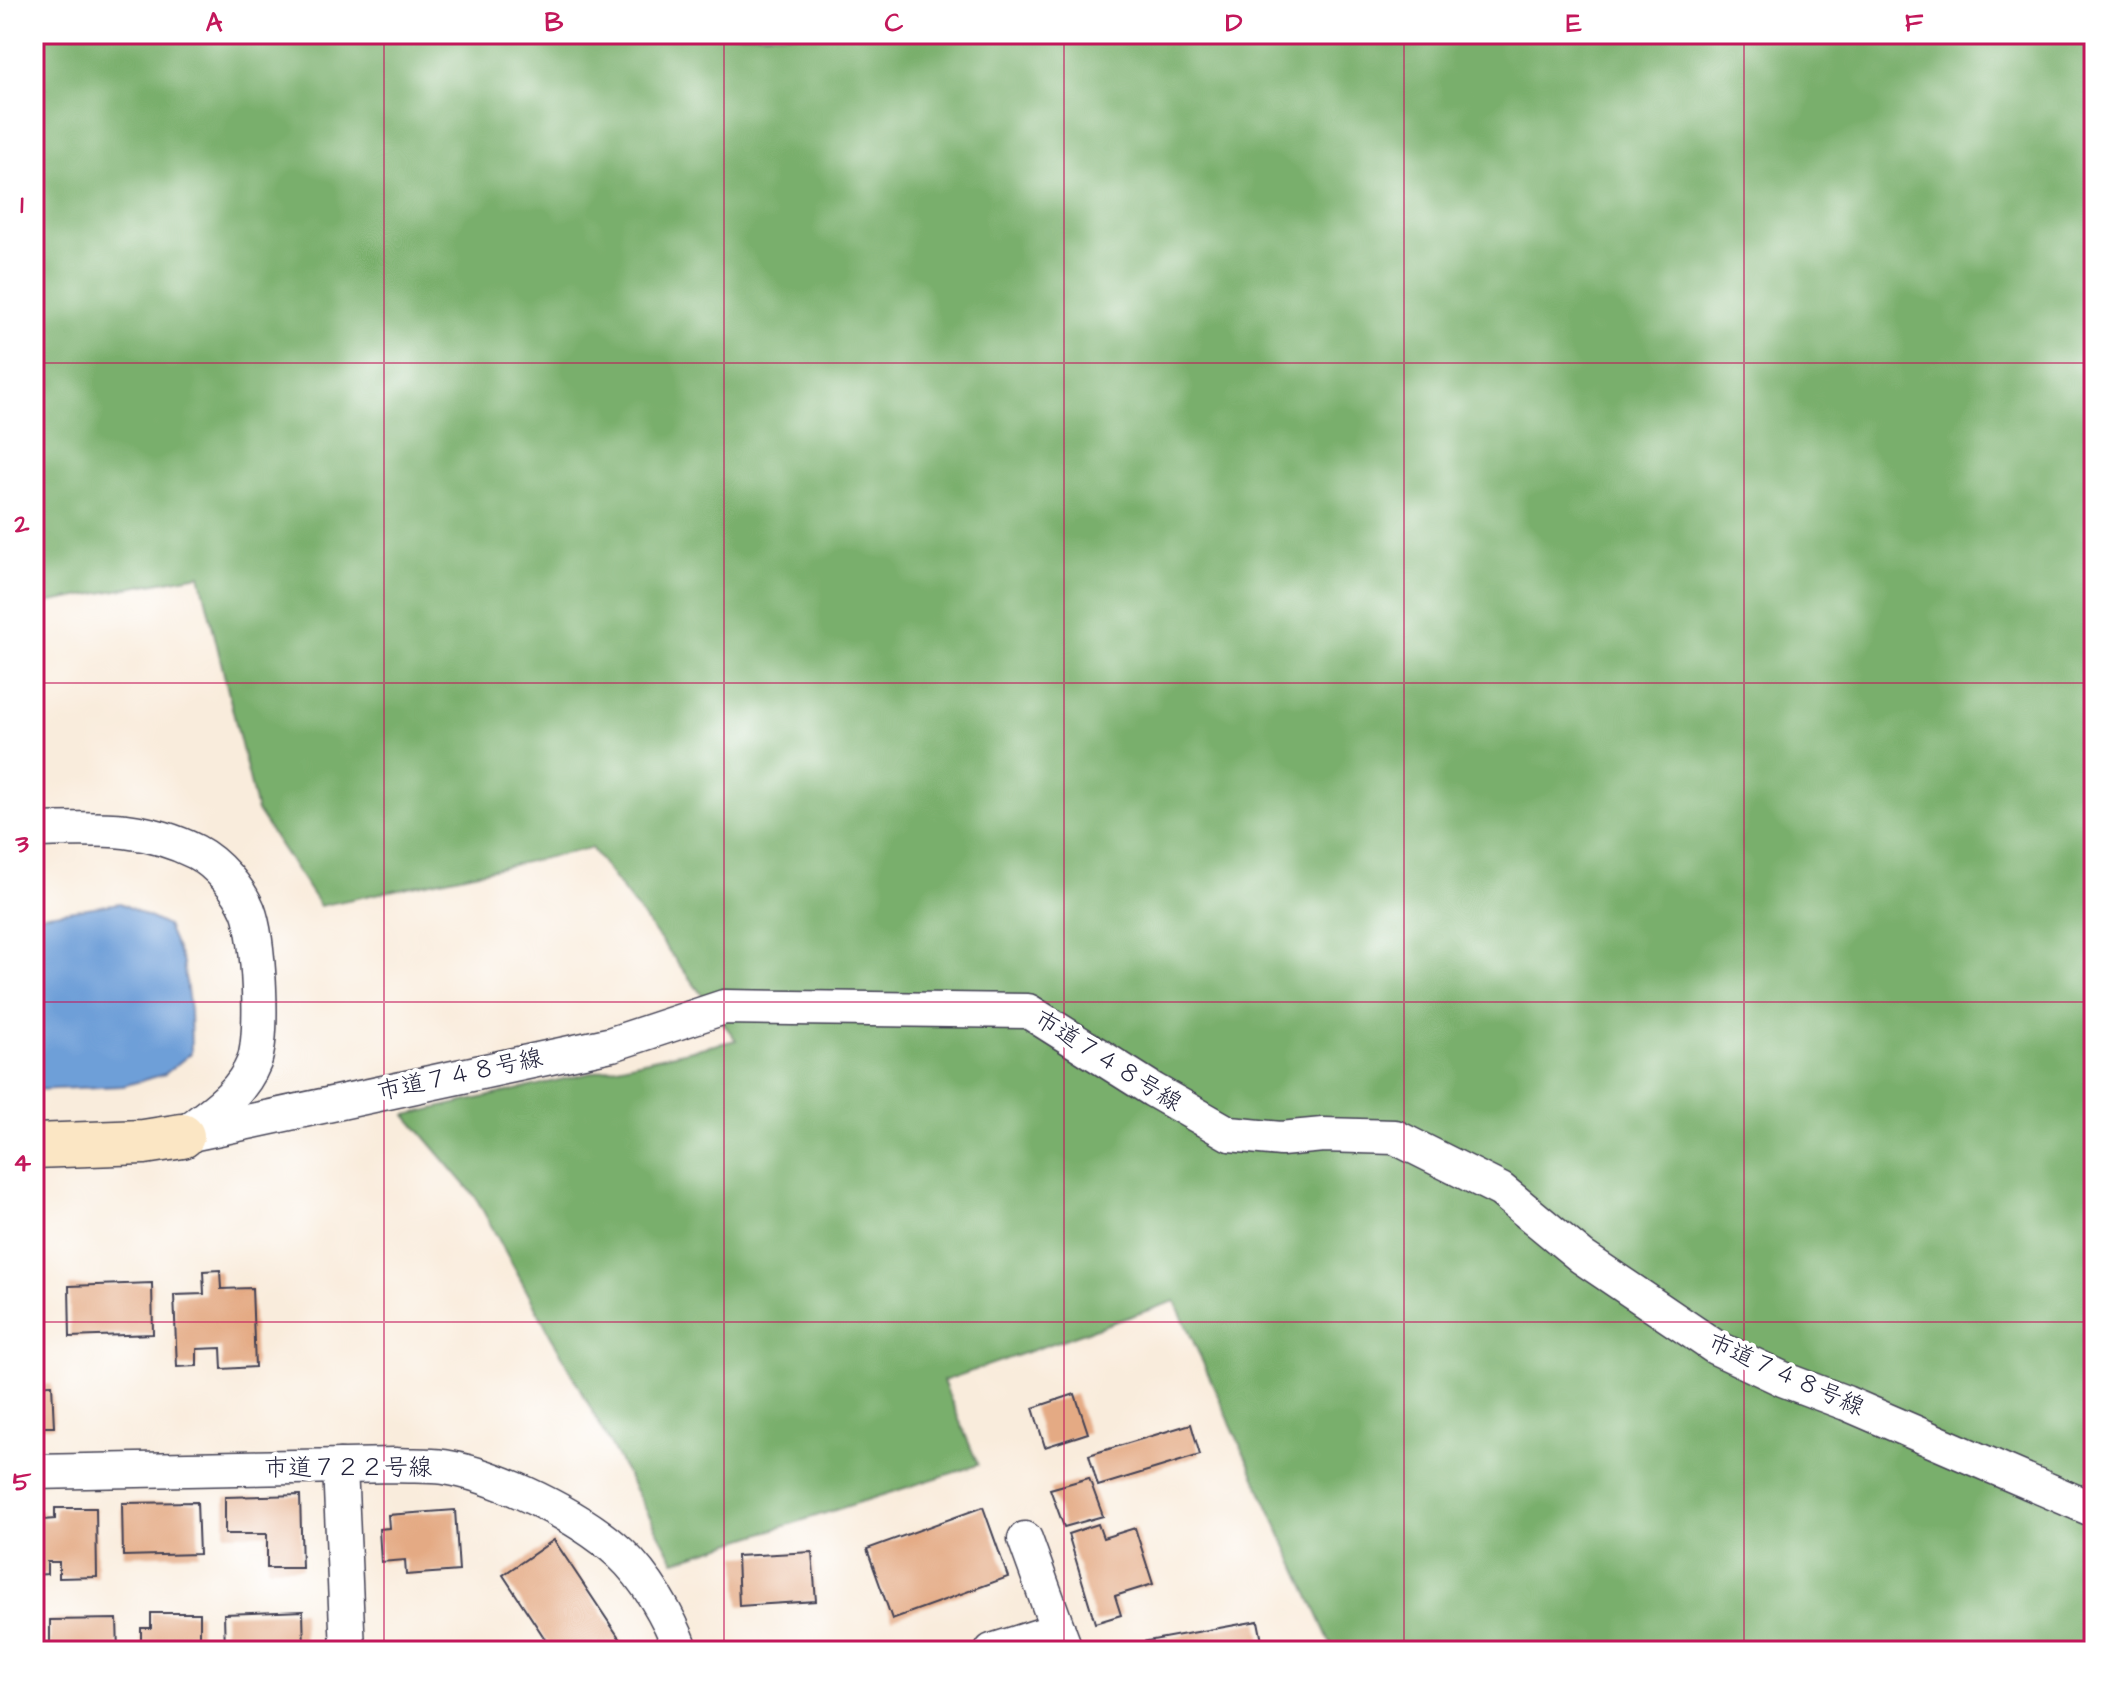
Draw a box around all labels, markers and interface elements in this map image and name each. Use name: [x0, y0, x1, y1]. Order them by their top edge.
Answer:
text: A: [206, 5, 223, 41]
text: B: [545, 5, 564, 41]
text: C: [885, 5, 904, 41]
text: D: [1226, 5, 1243, 41]
text: E: [1566, 5, 1582, 41]
text: F: [1905, 5, 1924, 41]
text: 1: [20, 187, 24, 223]
text: 2: [14, 506, 30, 542]
text: 3: [14, 826, 29, 862]
street label: 市道７４８号線: [1028, 1002, 1188, 1120]
street label: 市道７４８号線: [374, 1041, 546, 1109]
text: 4: [13, 1145, 31, 1181]
street label: 市道７４８号線: [1702, 1325, 1870, 1425]
street label: 市道７２２号線: [264, 1451, 432, 1485]
text: 5: [13, 1464, 32, 1500]

